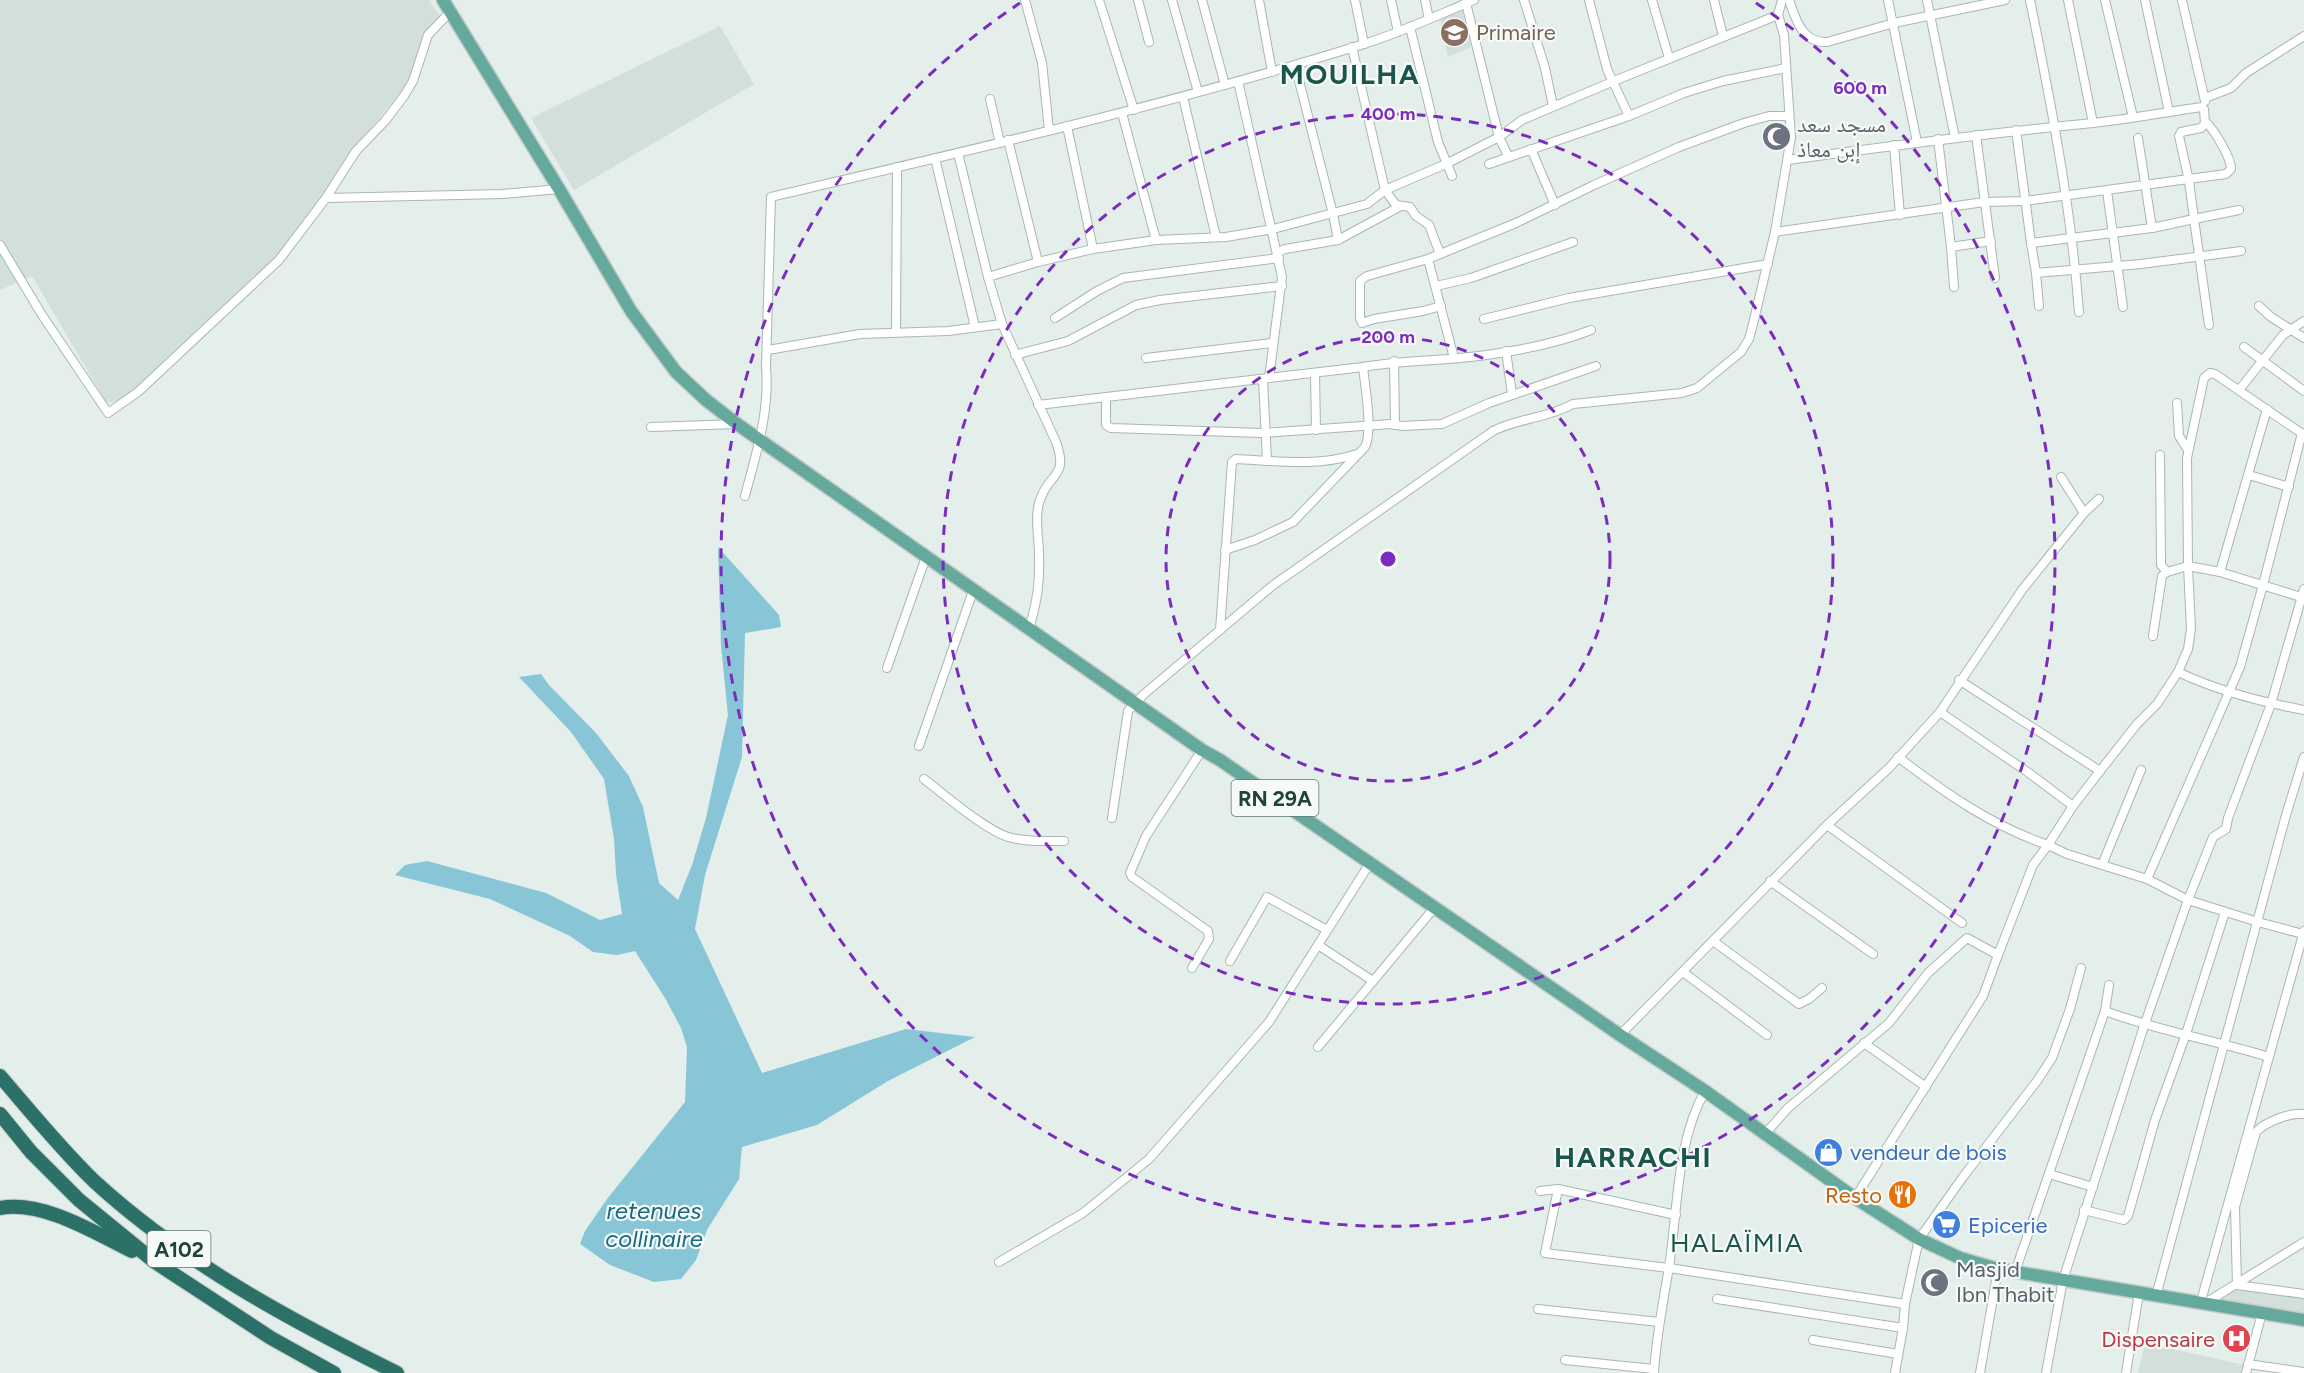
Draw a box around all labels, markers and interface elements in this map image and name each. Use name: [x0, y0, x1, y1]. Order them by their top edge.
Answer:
school or university icon: Primaire: [1439, 16, 1471, 48]
place label: Primaire: [1476, 19, 1556, 46]
district label: MOUILHA: [1280, 57, 1420, 91]
text: 600 m: [1833, 77, 1887, 99]
text: 400 m: [1361, 103, 1415, 125]
place label: مسجد سعد إبن معاذ: [1797, 111, 1886, 164]
mosque icon: مسجد سعد إبن معاذ: [1760, 121, 1792, 153]
text: 200 m: [1361, 326, 1415, 348]
centre of rings: [1378, 549, 1398, 569]
road number: RN 29A: [1232, 780, 1318, 816]
shop icon: vendeur de bois: [1813, 1136, 1845, 1168]
place label: vendeur de bois: [1850, 1139, 2007, 1166]
district label: HARRACHI: [1554, 1140, 1712, 1174]
restaurant icon: Resto: [1887, 1179, 1919, 1211]
place label: Resto: [1825, 1182, 1882, 1209]
water label: retenues collinaire: [605, 1196, 703, 1253]
supermarket icon: Epicerie: [1931, 1209, 1963, 1241]
place label: Epicerie: [1968, 1212, 2048, 1239]
district label: HALAÏMIA: [1670, 1227, 1804, 1259]
road number: A102: [148, 1231, 210, 1267]
place label: Masjid Ibn Thabit: [1956, 1256, 2055, 1308]
mosque icon: Masjid Ibn Thabit: [1919, 1266, 1951, 1298]
hospital icon: Dispensaire: [2220, 1323, 2252, 1355]
place label: Dispensaire: [2101, 1326, 2215, 1353]

